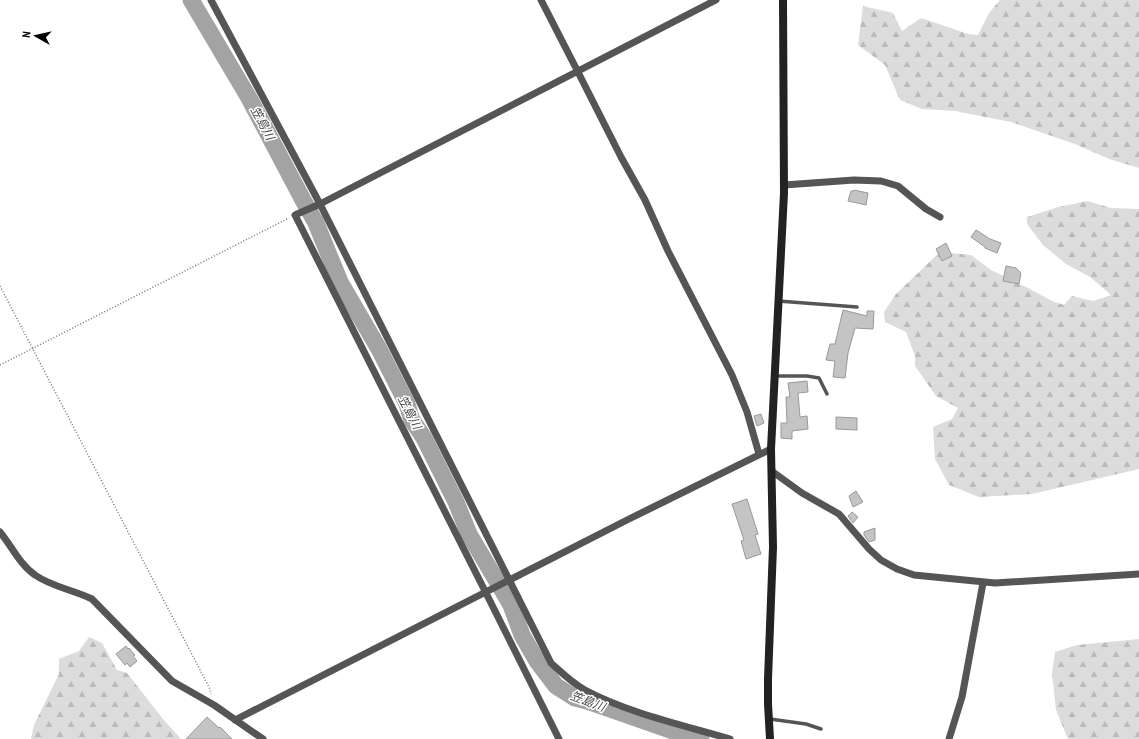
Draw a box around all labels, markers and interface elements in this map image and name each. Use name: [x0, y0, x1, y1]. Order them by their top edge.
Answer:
north arrow: [16, 16, 56, 56]
text: N: [19, 31, 33, 39]
water label: 笠島川: [248, 104, 279, 144]
water label: 笠島川: [395, 393, 426, 433]
water label: 笠島川: [569, 688, 609, 715]

